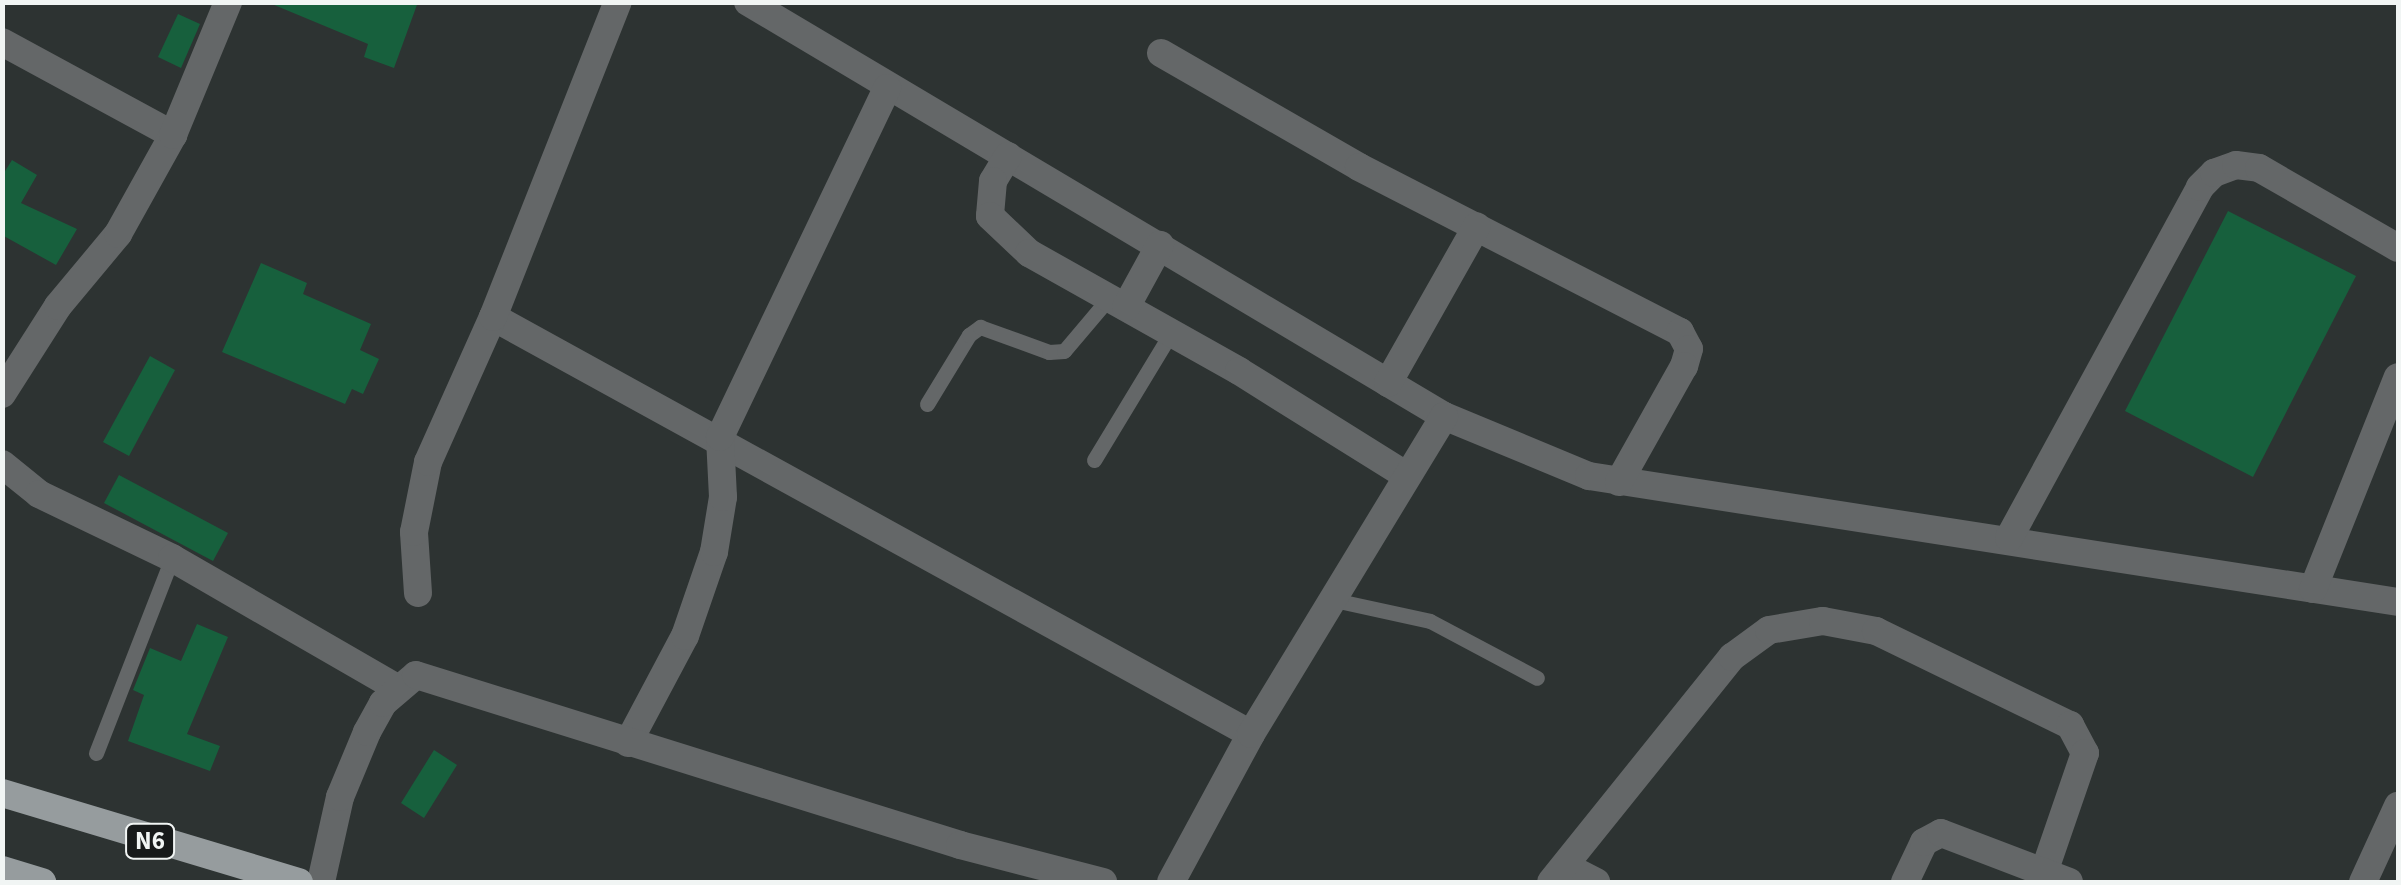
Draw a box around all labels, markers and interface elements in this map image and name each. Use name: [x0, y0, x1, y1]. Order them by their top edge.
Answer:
road number: N6: [125, 821, 175, 861]

